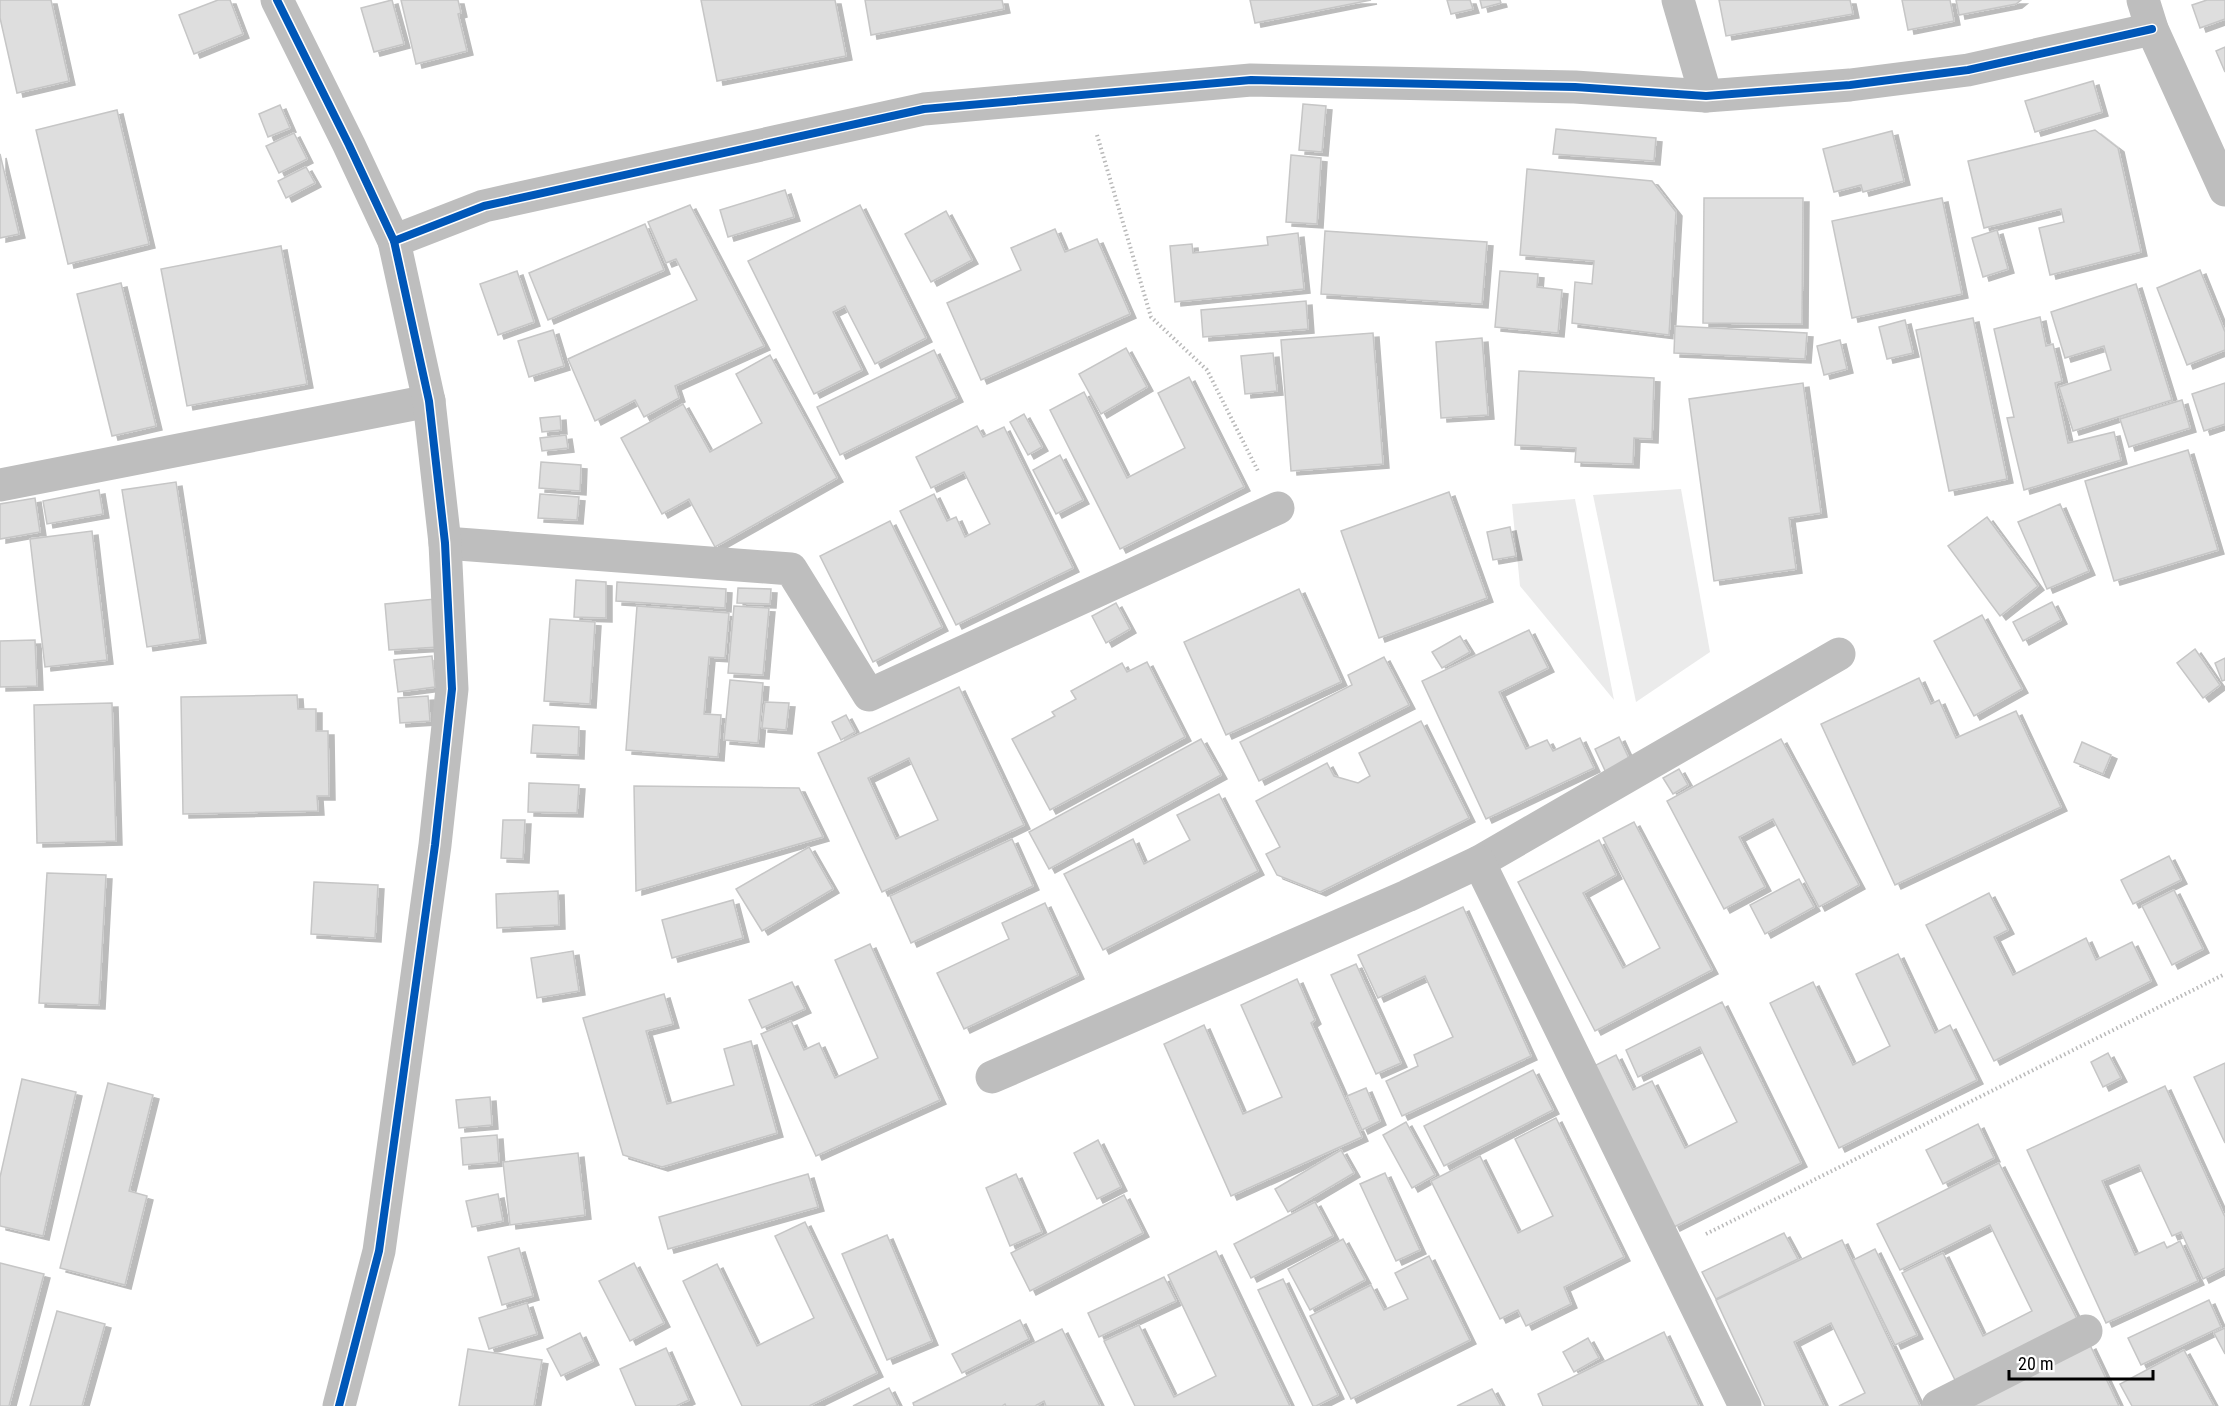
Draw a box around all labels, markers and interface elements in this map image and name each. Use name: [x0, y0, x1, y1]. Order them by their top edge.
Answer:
scale bar: [2009, 1343, 2153, 1381]
text: 20 m: [2018, 1353, 2053, 1374]

